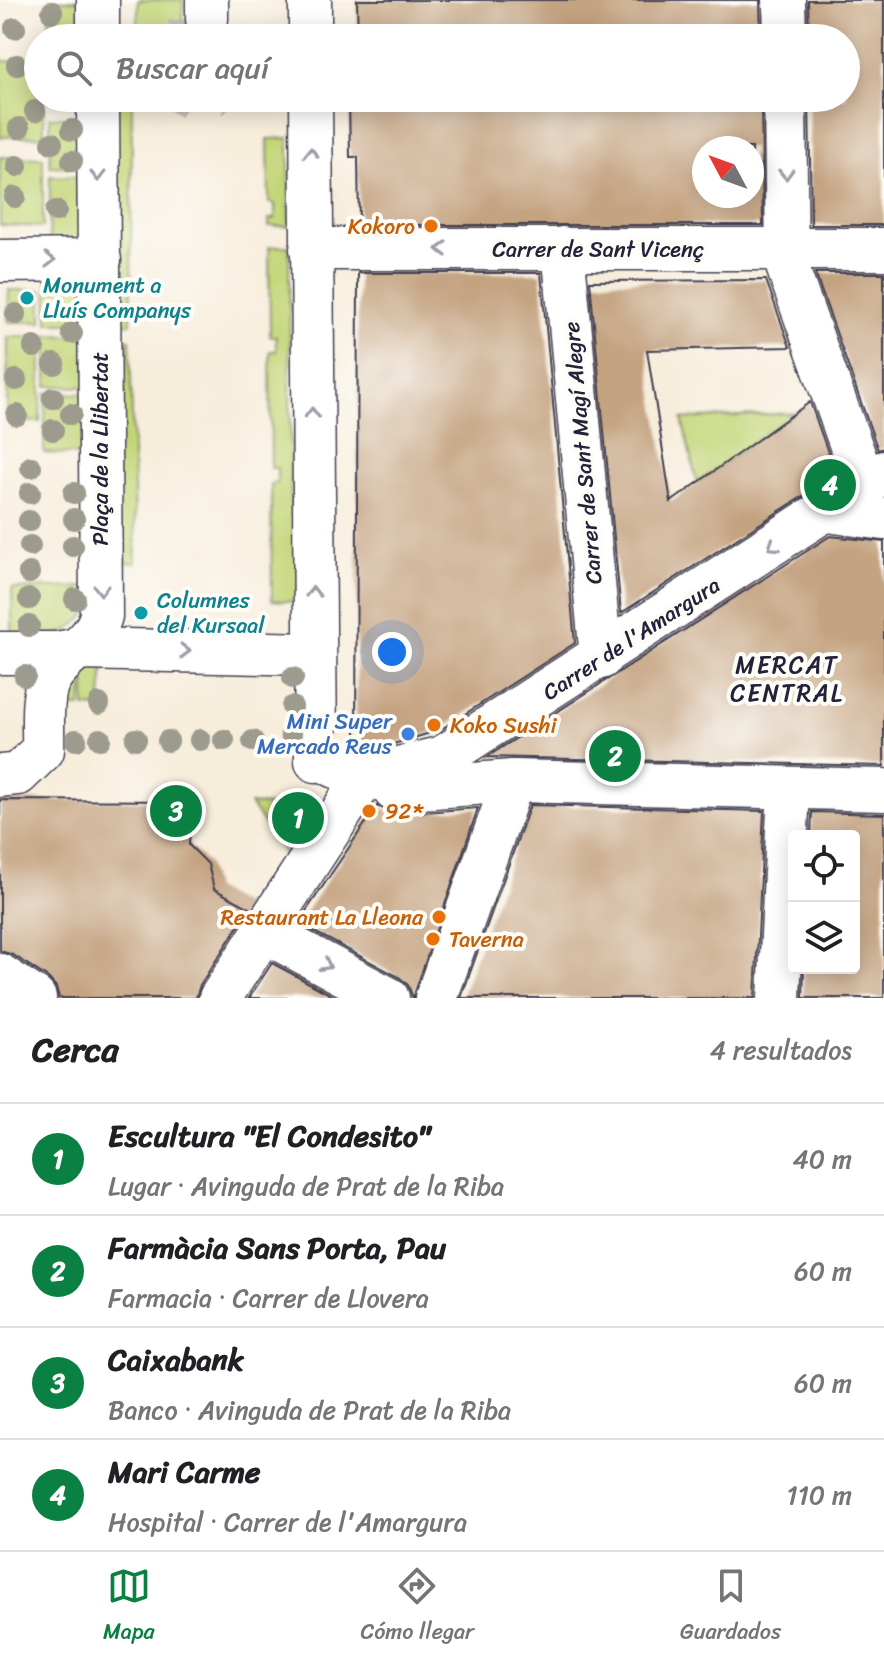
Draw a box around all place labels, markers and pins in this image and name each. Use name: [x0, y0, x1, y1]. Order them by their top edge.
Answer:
place label: Kokoro: [348, 207, 415, 246]
marker: Kokoro: [422, 217, 440, 235]
place label: Monument a Lluís Companys: [43, 266, 192, 330]
marker: Monument a Lluís Companys: [18, 289, 36, 307]
pin: 4: [804, 455, 856, 515]
place label: Columnes del Kursaal: [157, 581, 265, 645]
marker: Columnes del Kursaal: [132, 604, 150, 622]
place label: Mini Super Mercado Reus: [257, 702, 393, 766]
place label: Koko Sushi: [450, 706, 557, 745]
marker: Koko Sushi: [425, 716, 443, 734]
marker: Mini Super Mercado Reus: [399, 725, 417, 743]
pin: 2: [589, 726, 641, 786]
pin: 3: [150, 781, 202, 841]
pin: 1: [272, 788, 324, 848]
place label: 92*: [385, 792, 424, 831]
marker: 92*: [360, 802, 378, 820]
place label: Restaurant La Lleona: [220, 898, 424, 937]
marker: Restaurant La Lleona: [430, 908, 448, 926]
place label: Taverna: [449, 920, 524, 959]
marker: Taverna: [424, 930, 442, 948]

